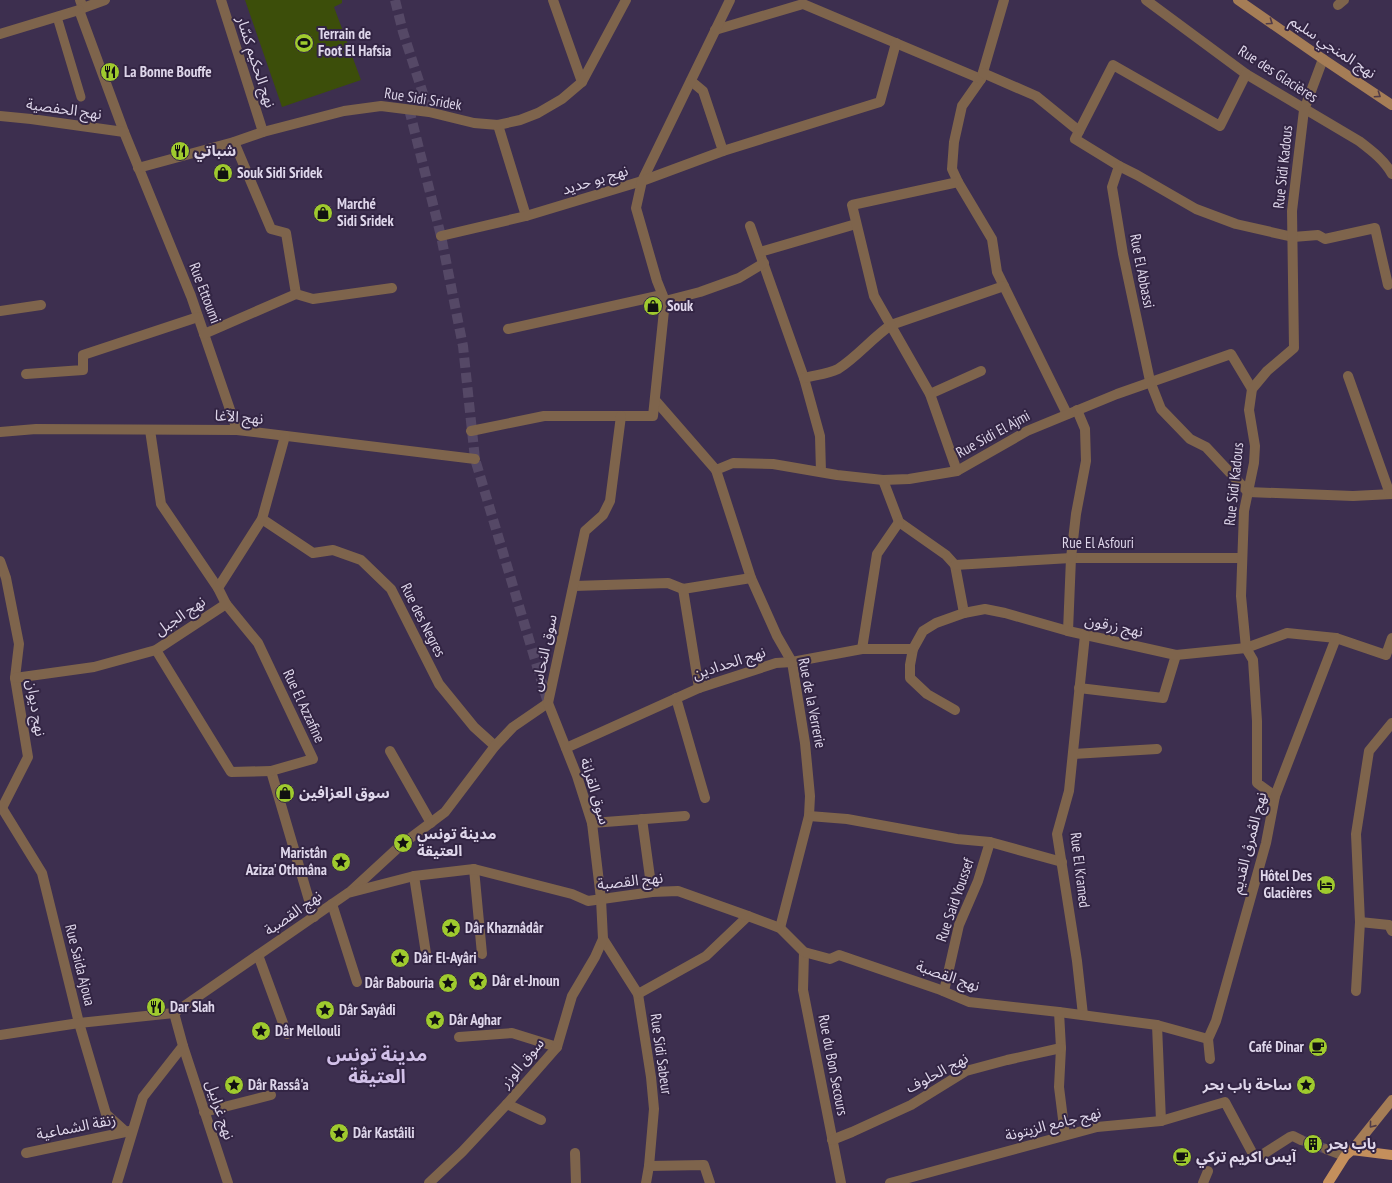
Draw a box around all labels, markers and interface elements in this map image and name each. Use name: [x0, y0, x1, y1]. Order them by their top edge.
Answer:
street label: نهج المنجي سليم: [1285, 11, 1380, 85]
street label: نهج الحكيم كسّار: [230, 13, 280, 111]
one-way arrow: [1266, 17, 1273, 24]
place label: Terrain de Foot El Hafsia: [318, 24, 391, 60]
sports icon: Terrain de Foot El Hafsia: [293, 32, 315, 54]
street label: Rue des Glacières: [1235, 41, 1322, 106]
restaurant icon: La Bonne Bouffe: [99, 61, 121, 83]
place label: La Bonne Bouffe: [124, 62, 212, 81]
street label: Rue Sidi Sridek: [383, 83, 463, 114]
one-way arrow: [1374, 90, 1381, 98]
street label: نهج الحفصية: [25, 94, 103, 126]
street label: Rue Sidi Kadous: [1269, 125, 1296, 209]
restaurant icon: شباتي: [169, 140, 191, 162]
place label: شباتي: [194, 141, 236, 162]
street label: نهج بو حديد: [559, 160, 631, 201]
shop icon: Souk Sidi Sridek: [212, 162, 234, 184]
place label: Souk Sidi Sridek: [237, 163, 323, 182]
place label: Marché Sidi Sridek: [337, 194, 395, 230]
shop icon: Marché Sidi Sridek: [312, 202, 334, 224]
street label: Rue El Abbassi: [1126, 232, 1159, 310]
street label: Rue Ettoumi: [185, 260, 226, 326]
shop icon: Souk: [642, 295, 664, 317]
place label: Souk: [667, 296, 694, 315]
street label: نهج الآغا: [214, 405, 264, 431]
street label: Rue Sidi El Ajmi: [952, 405, 1033, 462]
street label: Rue Sidi Kadous: [1220, 442, 1247, 526]
street label: Rue El Asfouri: [1062, 533, 1134, 552]
street label: Rue des Negres: [397, 580, 450, 660]
street label: نهج الجبل: [150, 592, 211, 642]
street label: نهج زرقون: [1083, 610, 1145, 644]
street label: سوق النحاس: [526, 612, 561, 693]
street label: نهج الحدادين: [690, 642, 769, 686]
street label: Rue de la Verrerie: [794, 656, 831, 750]
street label: Rue El Azzafine: [279, 666, 330, 746]
street label: نهج ديوان: [20, 678, 50, 738]
street label: سوق القرانة: [576, 755, 615, 827]
shop icon: سوق العزافين: [274, 782, 296, 804]
place label: سوق العزافين: [299, 783, 390, 802]
street label: نهج الڨمرڨ القديم: [1227, 790, 1273, 896]
place label: مدينة تونس العتيقة: [417, 824, 496, 860]
street label: Rue El Kramed: [1066, 831, 1095, 909]
place icon: مدينة تونس العتيقة: [392, 832, 414, 854]
place label: Maristân Aziza' Othmâna: [245, 843, 327, 879]
place icon: Maristân Aziza' Othmâna: [330, 851, 352, 873]
street label: Rue Said Youssef: [931, 855, 978, 944]
place label: Hôtel Des Glacières: [1260, 866, 1312, 902]
street label: نهج القصبة: [596, 868, 664, 896]
hotel icon: Hôtel Des Glacières: [1315, 874, 1337, 896]
street label: نهج القصبة: [260, 886, 327, 942]
place icon: Dâr Khaznâdâr: [440, 917, 462, 939]
place label: Dâr Khaznâdâr: [465, 918, 544, 937]
street label: Rue Saida Ajoua: [61, 922, 100, 1008]
place icon: Dâr El-Ayâri: [389, 947, 411, 969]
place label: Dâr El-Ayâri: [414, 948, 477, 967]
street label: نهج القصبة: [913, 956, 983, 998]
place icon: Dâr el-Jnoun: [467, 970, 489, 992]
place label: Dâr el-Jnoun: [492, 971, 560, 990]
place icon: Dâr Babouria: [437, 972, 459, 994]
place label: Dâr Babouria: [365, 973, 434, 992]
restaurant icon: Dar Slah: [145, 996, 167, 1018]
place label: Dar Slah: [170, 997, 215, 1016]
place icon: Dâr Sayâdi: [314, 999, 336, 1021]
place label: Dâr Sayâdi: [339, 1000, 396, 1019]
place icon: Dâr Aghar: [424, 1009, 446, 1031]
place label: Dâr Aghar: [449, 1010, 502, 1029]
street label: Rue Sidi Sabeur: [646, 1012, 677, 1096]
street label: Rue du Bon Secours: [814, 1013, 853, 1117]
place icon: Dâr Mellouli: [250, 1020, 272, 1042]
place label: Dâr Mellouli: [275, 1021, 341, 1040]
street label: سوق الوزر: [495, 1034, 548, 1092]
cafe icon: Café Dinar: [1307, 1036, 1329, 1058]
place label: Café Dinar: [1249, 1037, 1305, 1056]
district label: مدينة تونس العتيقة: [327, 1042, 427, 1088]
street label: نهج الحلوف: [902, 1048, 973, 1100]
place icon: Dâr Rassâ'a: [223, 1074, 245, 1096]
place icon: ساحة باب بحر: [1295, 1074, 1317, 1096]
place label: Dâr Rassâ'a: [248, 1075, 309, 1094]
place label: ساحة باب بحر: [1202, 1075, 1292, 1094]
street label: نهج غرابيل: [199, 1078, 239, 1143]
street label: نهج جامع الزيتونة: [1003, 1102, 1104, 1148]
street label: زنقة الشماعية: [34, 1109, 117, 1144]
one-way arrow: [1370, 1121, 1377, 1128]
place icon: Dâr Kastâili: [328, 1122, 350, 1144]
place label: Dâr Kastâili: [353, 1123, 415, 1142]
building icon: باب بحر: [1302, 1133, 1324, 1155]
place label: باب بحر: [1326, 1134, 1376, 1153]
cafe icon: آيس اكريم تركي: [1171, 1146, 1193, 1168]
place label: آيس اكريم تركي: [1196, 1147, 1297, 1168]

